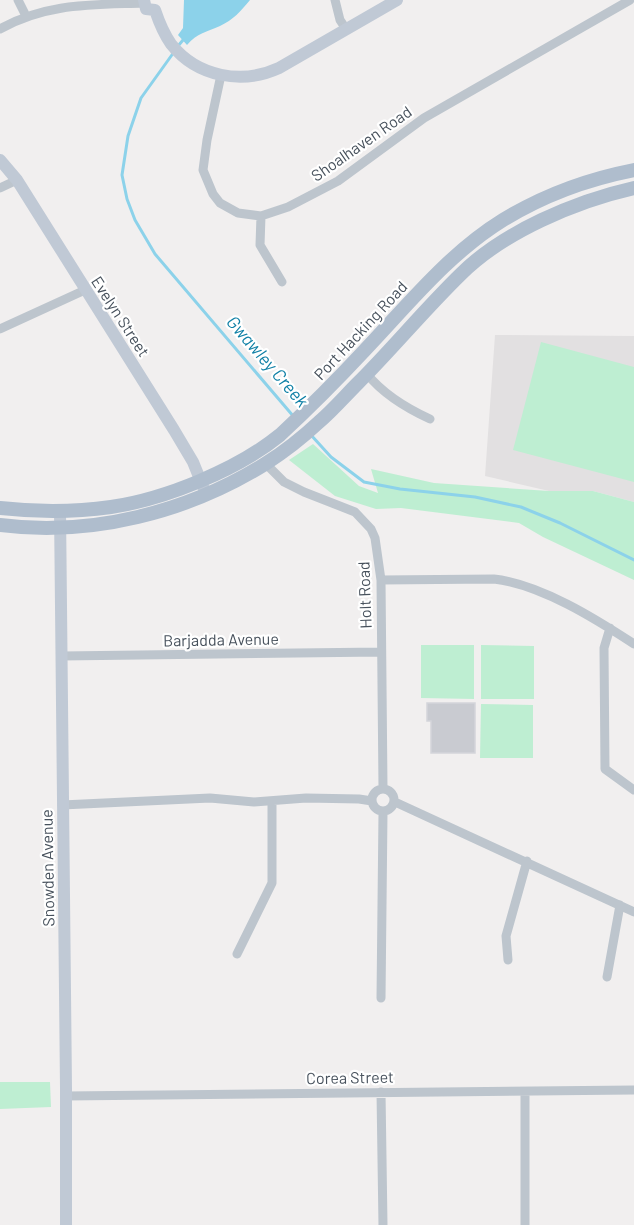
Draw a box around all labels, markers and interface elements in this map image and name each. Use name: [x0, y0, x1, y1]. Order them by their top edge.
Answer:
street label: Shoalhaven Road: [307, 101, 415, 185]
street label: Evelyn Street: [88, 272, 154, 360]
street label: Port Hacking Road: [309, 277, 411, 383]
water label: Gwawley Creek: [222, 311, 314, 411]
street label: Holt Road: [353, 561, 375, 629]
street label: Barjadda Avenue: [163, 628, 279, 650]
street label: Snowden Avenue: [36, 809, 58, 927]
street label: Corea Street: [306, 1067, 394, 1087]

